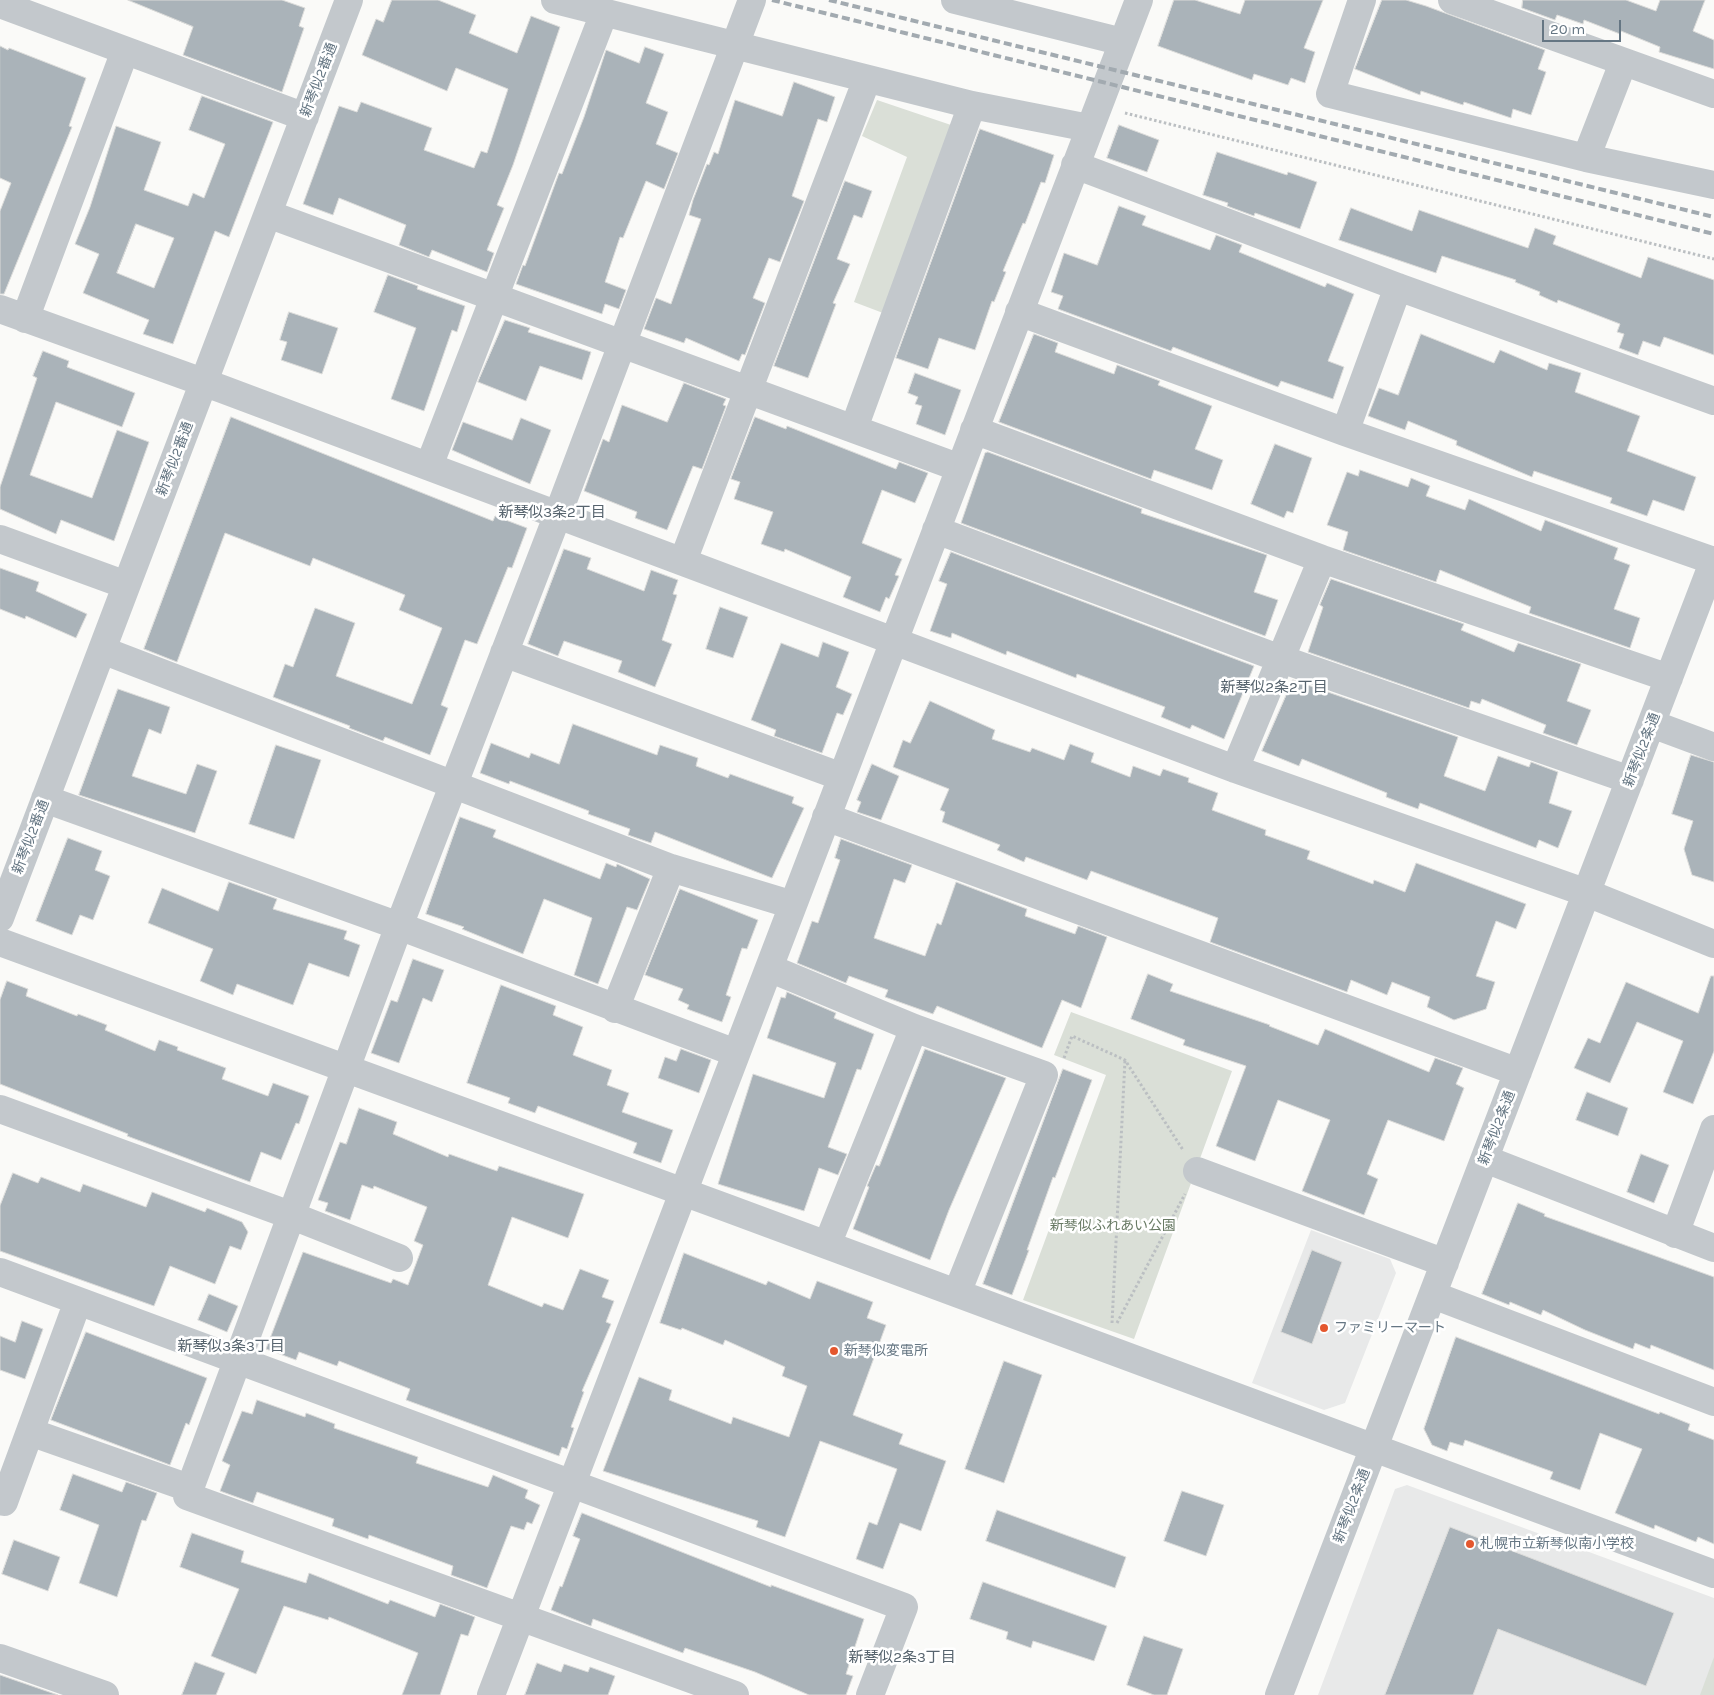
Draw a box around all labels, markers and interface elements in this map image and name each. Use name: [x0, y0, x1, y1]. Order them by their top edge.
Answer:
scale bar: [1544, 10, 1623, 42]
text: 20 m: [1550, 20, 1585, 38]
street label: 新琴似2番通: [297, 41, 341, 119]
street label: 新琴似2番通: [153, 420, 197, 498]
district label: 新琴似3条2丁目: [498, 504, 606, 522]
district label: 新琴似2条2丁目: [1220, 679, 1328, 697]
street label: 新琴似2条通: [1620, 711, 1664, 789]
street label: 新琴似2番通: [9, 798, 53, 876]
street label: 新琴似2条通: [1475, 1089, 1519, 1167]
park label: 新琴似ふれあい公園: [1050, 1218, 1176, 1234]
place label: ファミリーマート: [1334, 1320, 1446, 1336]
marker: ファミリーマート: [1318, 1322, 1330, 1334]
district label: 新琴似3条3丁目: [177, 1338, 285, 1356]
place label: 新琴似変電所: [844, 1343, 928, 1359]
marker: 新琴似変電所: [828, 1345, 840, 1357]
street label: 新琴似2条通: [1330, 1467, 1374, 1545]
place label: 札幌市立新琴似南小学校: [1480, 1536, 1634, 1552]
marker: 札幌市立新琴似南小学校: [1464, 1538, 1476, 1550]
district label: 新琴似2条3丁目: [848, 1649, 956, 1667]

